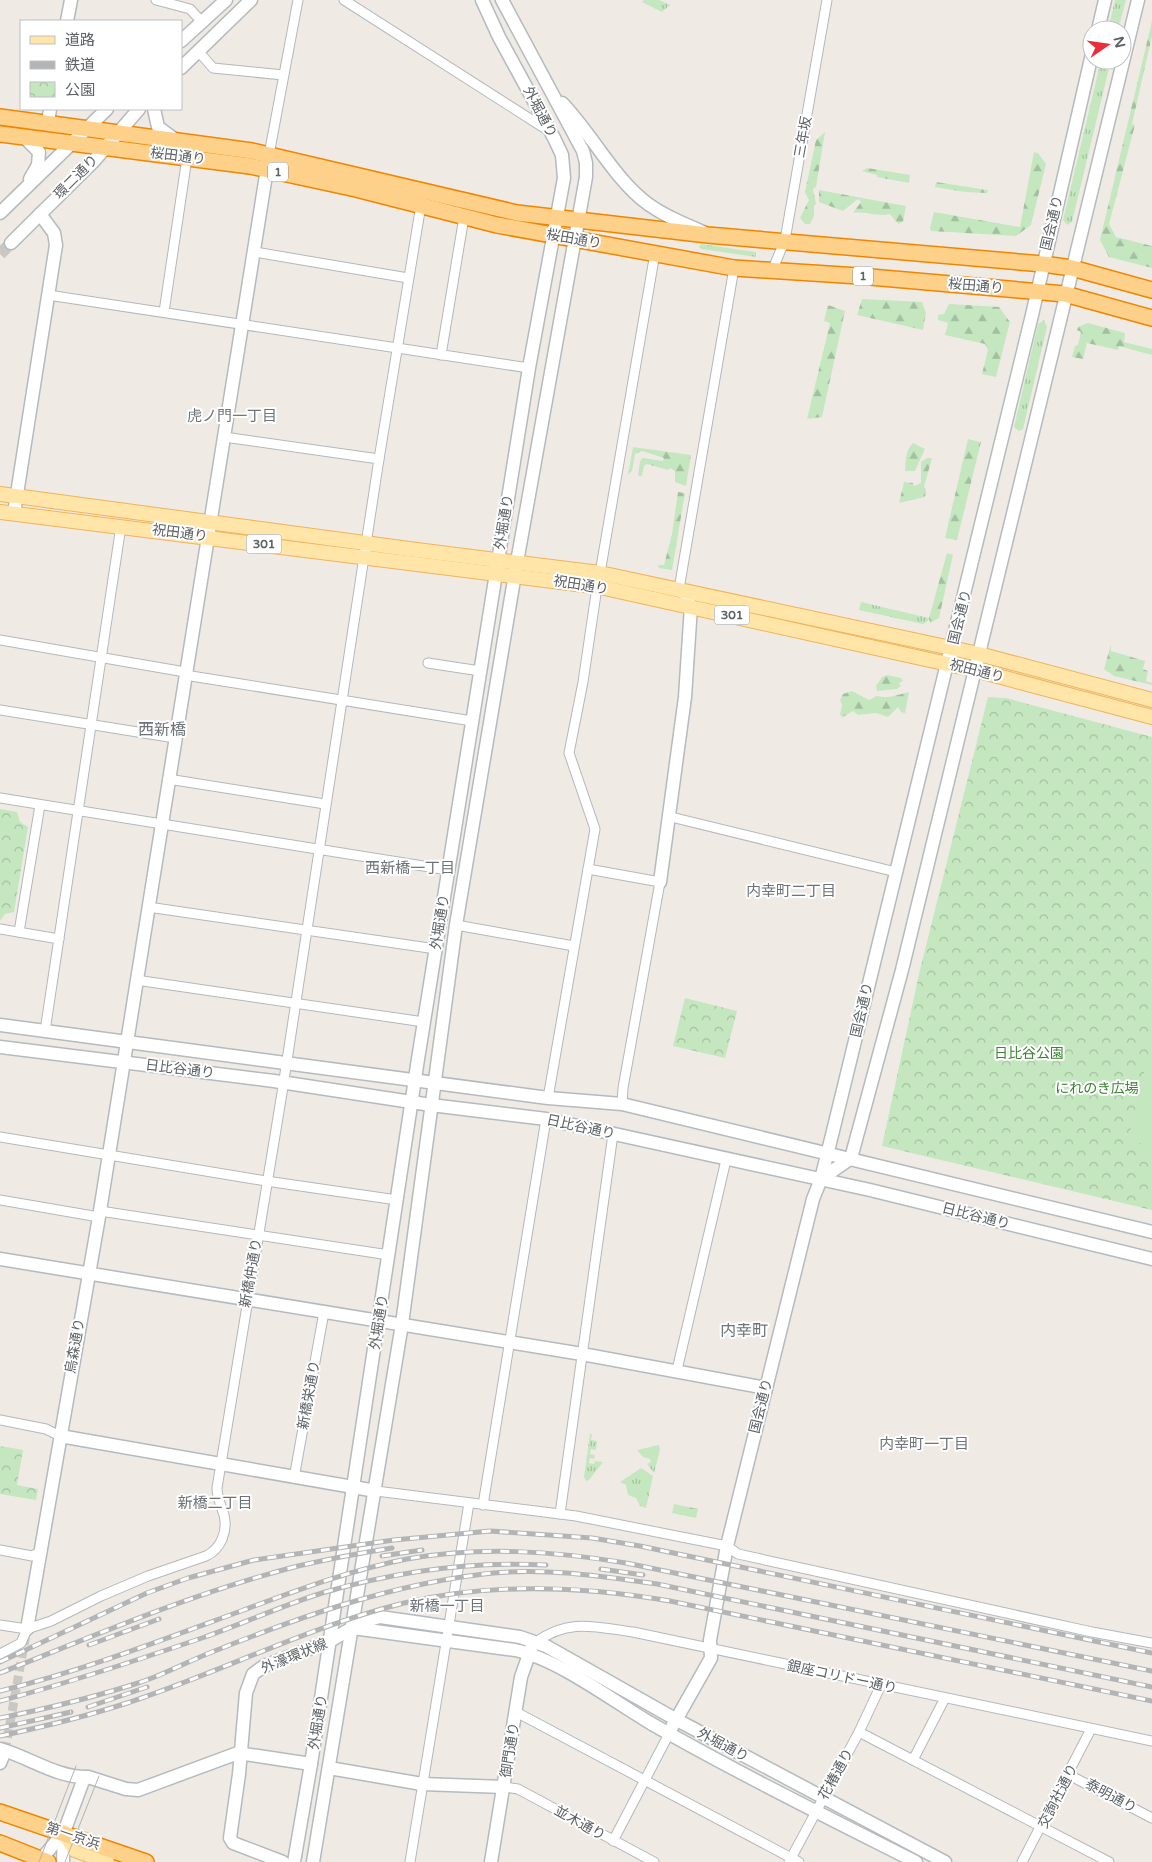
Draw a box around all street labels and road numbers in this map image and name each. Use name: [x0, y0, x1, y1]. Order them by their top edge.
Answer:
street label: 外堀通り: [519, 83, 561, 141]
street label: 三年坂: [791, 115, 815, 159]
street label: 桜田通り: [149, 144, 207, 168]
street label: 環二通り: [50, 151, 102, 203]
road number: 1: [268, 162, 288, 182]
street label: 国会通り: [1037, 194, 1067, 252]
street label: 桜田通り: [545, 226, 603, 252]
road number: 1: [853, 266, 873, 286]
street label: 桜田通り: [947, 275, 1005, 297]
street label: 外堀通り: [491, 493, 517, 551]
street label: 祝田通り: [151, 521, 209, 545]
road number: 301: [246, 534, 282, 554]
street label: 祝田通り: [552, 572, 610, 598]
street label: 国会通り: [945, 588, 975, 646]
road number: 301: [714, 606, 750, 624]
street label: 祝田通り: [948, 656, 1006, 686]
street label: 外堀通り: [427, 893, 453, 951]
street label: 国会通り: [847, 981, 877, 1039]
street label: 日比谷通り: [144, 1056, 216, 1082]
street label: 日比谷通り: [545, 1111, 617, 1143]
street label: 日比谷通り: [940, 1199, 1012, 1233]
street label: 新橋仲通り: [237, 1237, 265, 1309]
street label: 外堀通り: [366, 1293, 392, 1351]
street label: 烏森通り: [62, 1317, 88, 1375]
street label: 新橋栄通り: [295, 1359, 323, 1431]
street label: 国会通り: [746, 1377, 776, 1435]
street label: 外濠環状線: [258, 1635, 330, 1677]
street label: 銀座コリドー通り: [785, 1657, 899, 1697]
street label: 外堀通り: [305, 1693, 331, 1751]
street label: 御門通り: [497, 1721, 523, 1779]
street label: 外堀通り: [694, 1724, 752, 1766]
street label: 花椿通り: [815, 1745, 857, 1803]
street label: 交詢社通り: [1035, 1761, 1081, 1831]
street label: 泰明通り: [1082, 1775, 1140, 1817]
street label: 並木通り: [551, 1802, 609, 1844]
street label: 第一京浜: [44, 1819, 102, 1853]

